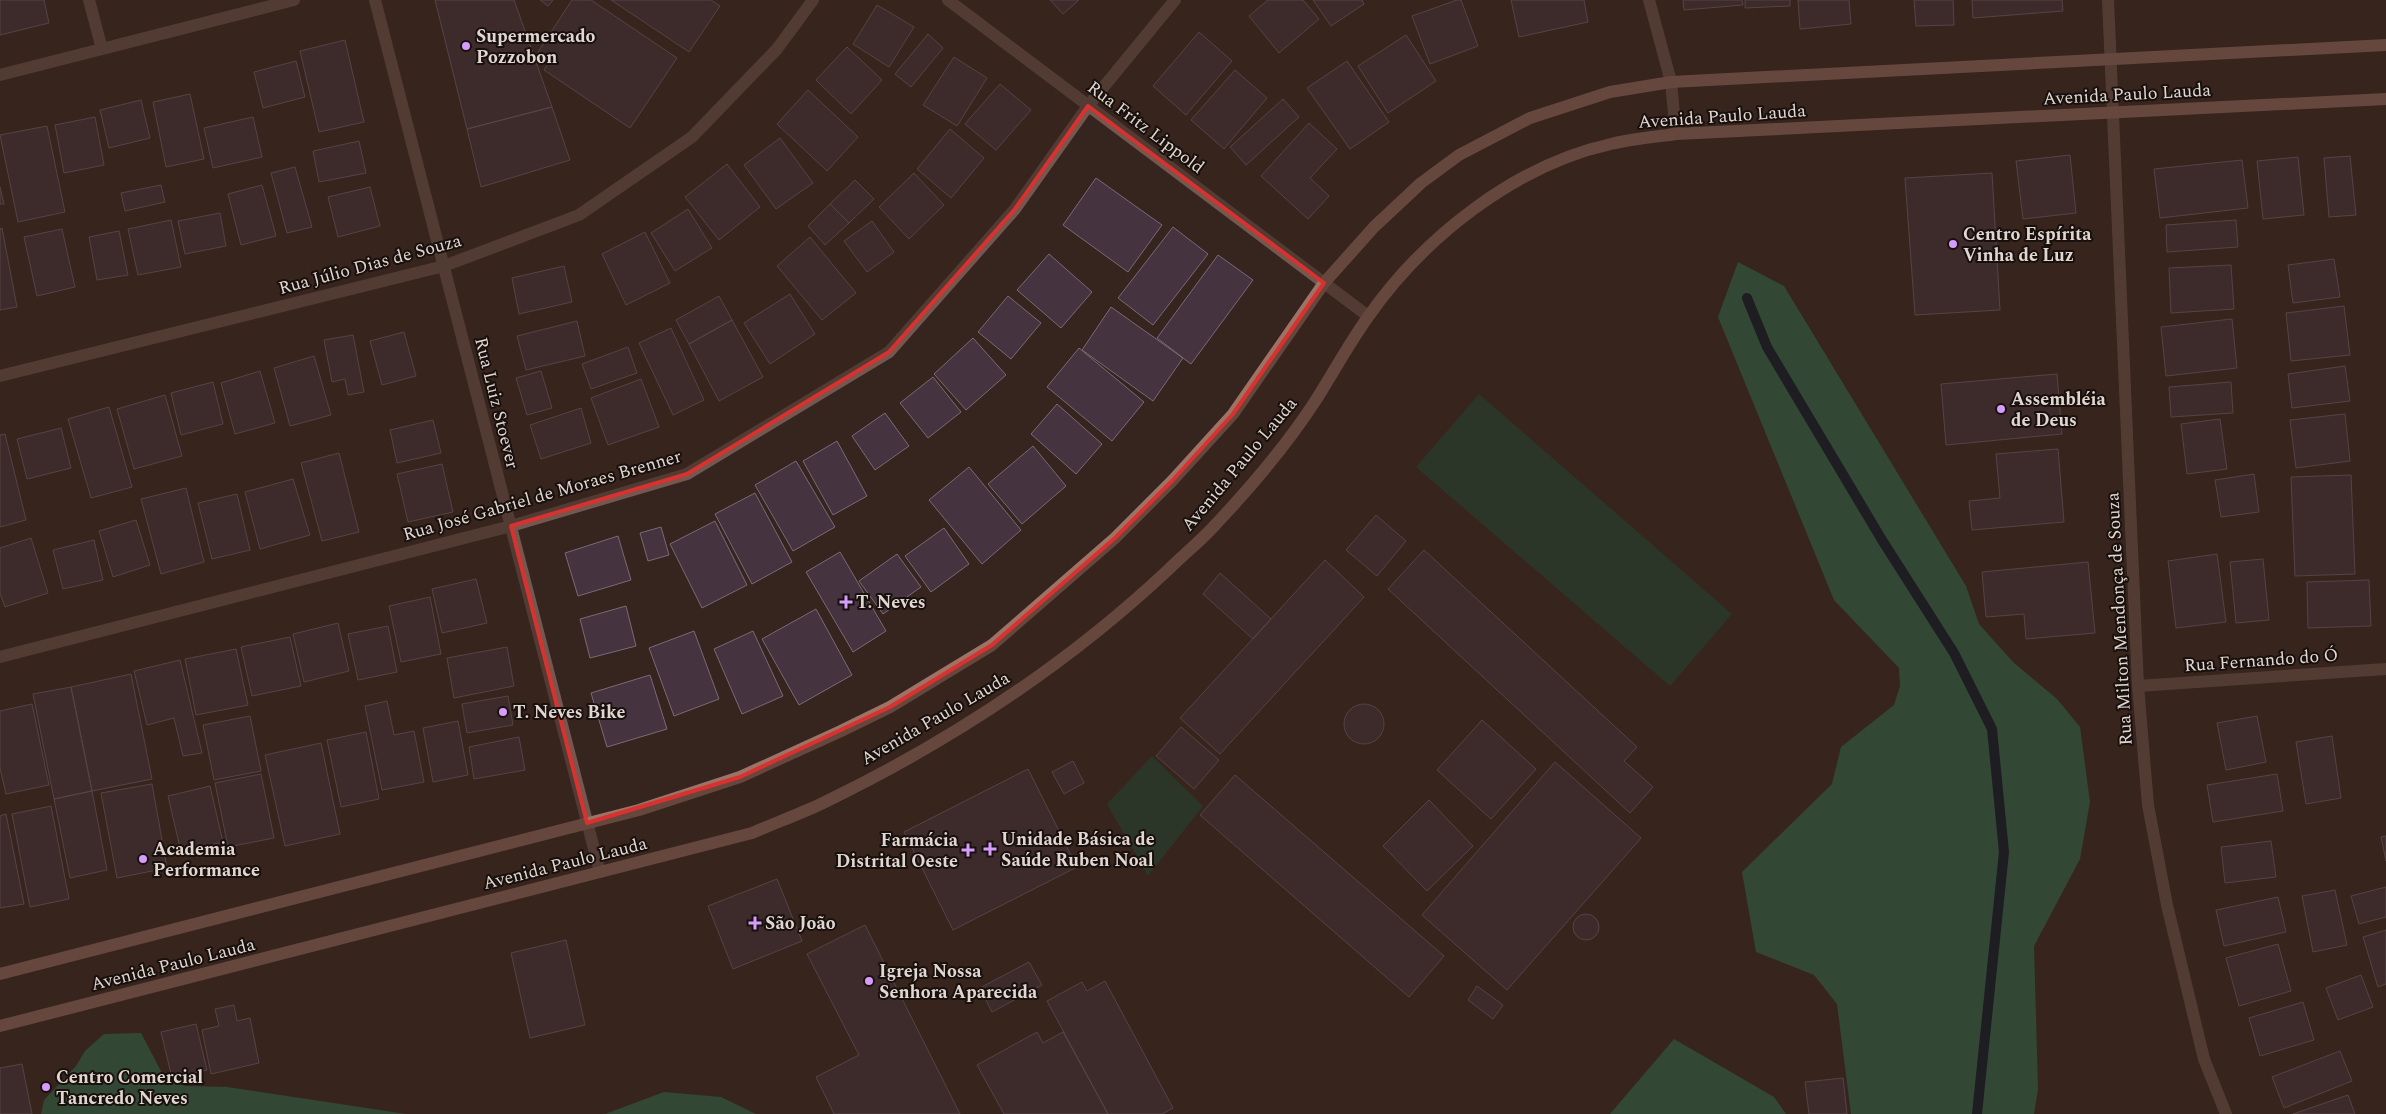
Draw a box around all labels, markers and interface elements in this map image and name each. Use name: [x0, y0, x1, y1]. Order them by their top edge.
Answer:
place label: Supermercado Pozzobon: [476, 23, 596, 71]
marker: Supermercado Pozzobon: [460, 40, 472, 52]
street label: Rua Fritz Lippold: [1081, 74, 1210, 181]
street label: Avenida Paulo Lauda: [2042, 77, 2212, 112]
street label: Avenida Paulo Lauda: [1637, 97, 1807, 136]
place label: Centro Espírita Vinha de Luz: [1963, 221, 2092, 269]
street label: Rua Júlio Dias de Souza: [276, 227, 465, 302]
marker: Centro Espírita Vinha de Luz: [1947, 238, 1959, 250]
street label: Rua Luiz Stoever: [467, 334, 526, 472]
place label: Assembléia de Deus: [2011, 386, 2107, 434]
street label: Avenida Paulo Lauda: [1175, 391, 1304, 537]
marker: Assembléia de Deus: [1995, 403, 2007, 415]
street label: Rua José Gabriel de Moraes Brenner: [400, 443, 684, 548]
street label: Rua Milton Mendonça de Souza: [2099, 491, 2140, 746]
place label: T. Neves: [856, 589, 926, 616]
marker: T. Neves: [840, 596, 852, 608]
street label: Rua Fernando do Ó: [2183, 642, 2339, 679]
street label: Avenida Paulo Lauda: [856, 665, 1015, 772]
place label: T. Neves Bike: [513, 699, 625, 726]
marker: T. Neves Bike: [497, 706, 509, 718]
place label: Unidade Básica de Saúde Ruben Noal: [1001, 826, 1155, 874]
place label: Farmácia Distrital Oeste: [836, 827, 959, 875]
street label: Avenida Paulo Lauda: [480, 830, 650, 897]
place label: Academia Performance: [153, 836, 260, 884]
marker: Unidade Básica de Saúde Ruben Noal: [983, 842, 997, 856]
marker: Farmácia Distrital Oeste: [962, 844, 974, 856]
marker: Academia Performance: [137, 853, 149, 865]
place label: São João: [765, 910, 836, 937]
marker: São João: [749, 917, 761, 929]
street label: Avenida Paulo Lauda: [88, 931, 258, 998]
place label: Igreja Nossa Senhora Aparecida: [879, 958, 1038, 1006]
marker: Igreja Nossa Senhora Aparecida: [863, 975, 875, 987]
place label: Centro Comercial Tancredo Neves: [56, 1064, 203, 1112]
marker: Centro Comercial Tancredo Neves: [40, 1081, 52, 1093]

